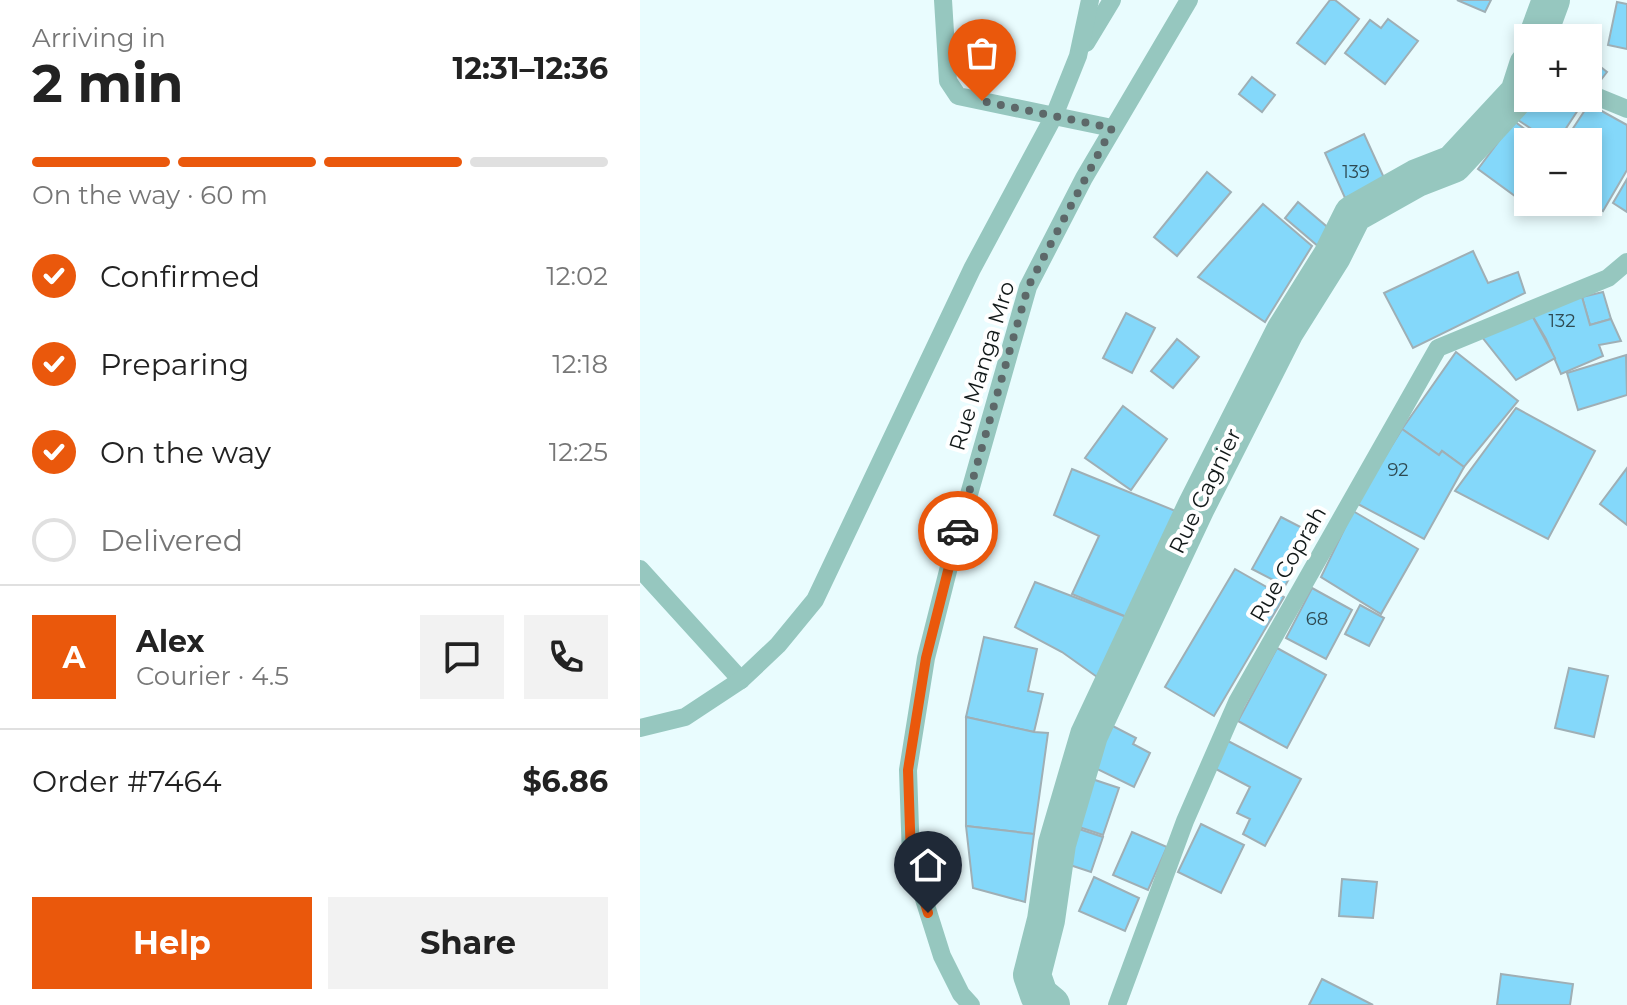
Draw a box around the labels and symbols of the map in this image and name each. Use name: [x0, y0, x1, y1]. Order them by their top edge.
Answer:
pin: [948, 19, 1016, 101]
house number: 139: [1342, 161, 1370, 183]
street label: Rue Manga Mro: [943, 278, 1021, 454]
house number: 132: [1549, 310, 1575, 332]
street label: Rue Cagnier: [1163, 424, 1247, 558]
house number: 92: [1387, 459, 1409, 481]
courier: [918, 491, 998, 571]
street label: Rue Coprah: [1244, 501, 1332, 627]
house number: 68: [1306, 608, 1328, 630]
pin: [894, 831, 962, 913]

